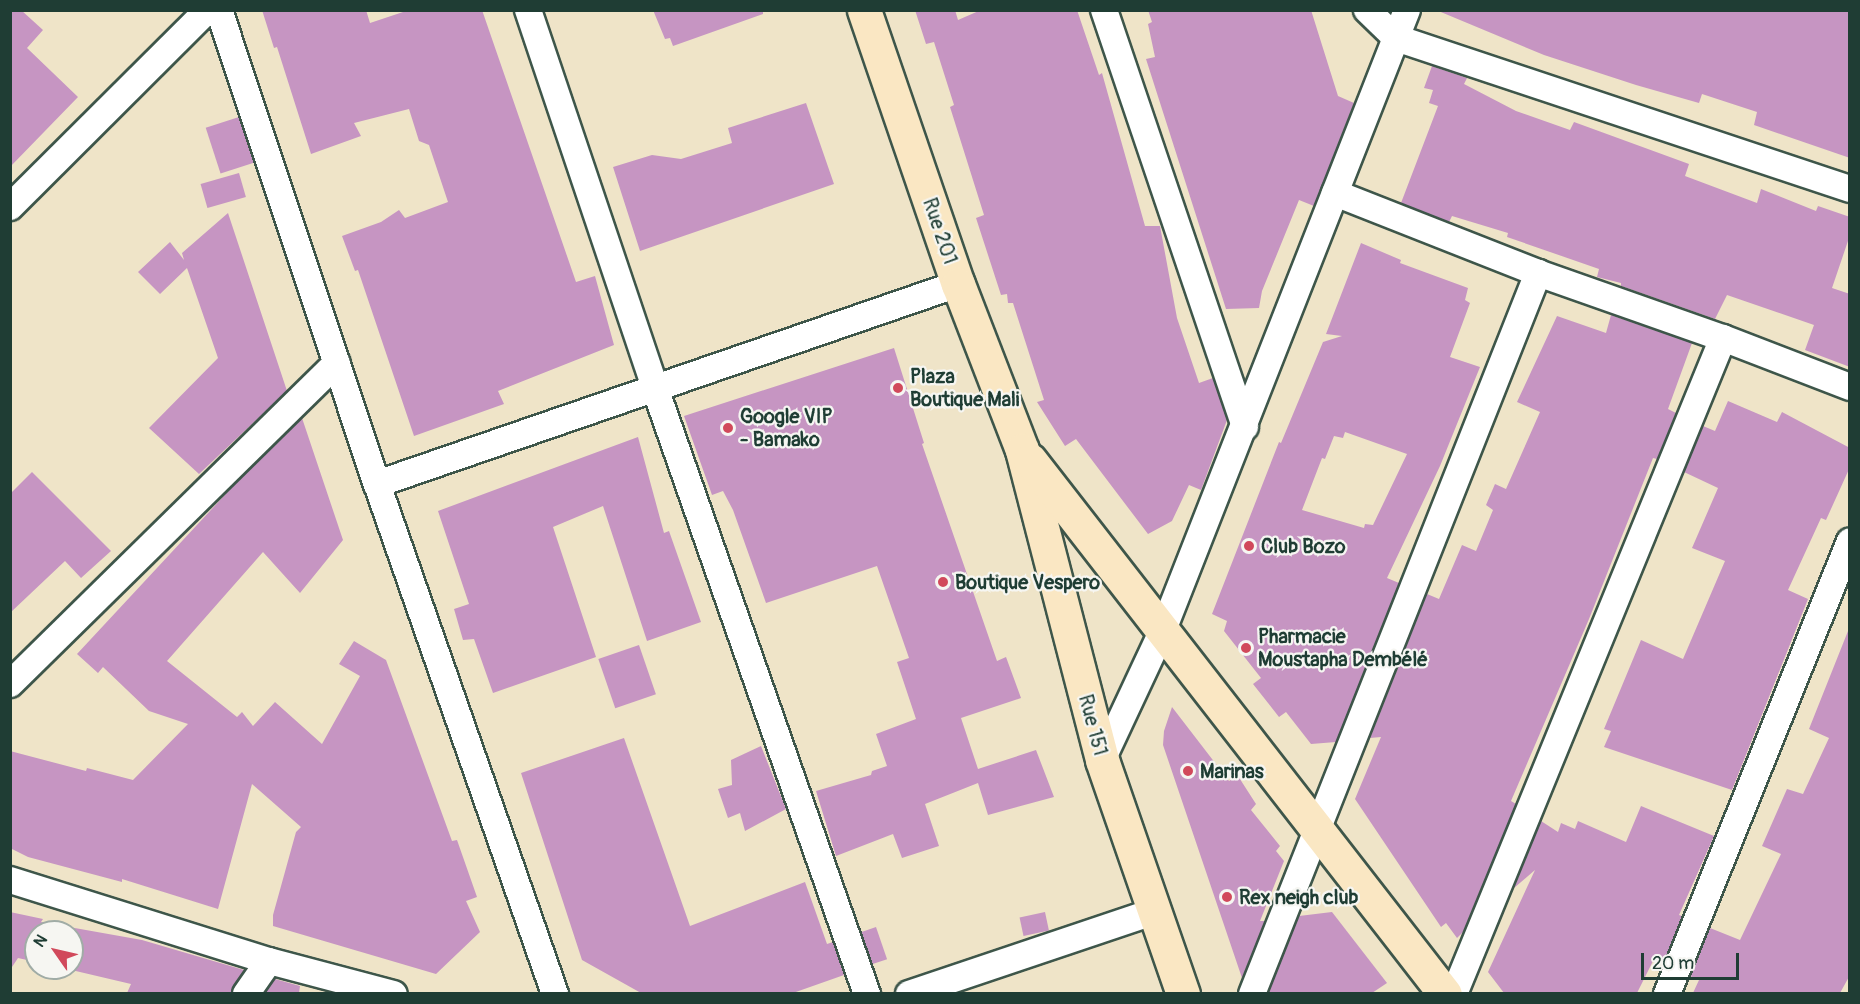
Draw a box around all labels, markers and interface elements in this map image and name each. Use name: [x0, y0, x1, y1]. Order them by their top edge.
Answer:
street label: Rue 201: [918, 195, 962, 267]
place label: Plaza Boutique Mali: [910, 365, 1019, 412]
marker: Plaza Boutique Mali: [891, 381, 905, 395]
place label: Google VIP - Bamako: [740, 404, 832, 451]
marker: Google VIP - Bamako: [721, 421, 735, 435]
place label: Club Bozo: [1261, 534, 1346, 558]
marker: Club Bozo: [1242, 539, 1256, 553]
place label: Boutique Vespero: [955, 570, 1100, 594]
marker: Boutique Vespero: [936, 575, 950, 589]
place label: Pharmacie Moustapha Dembélé: [1258, 624, 1428, 671]
marker: Pharmacie Moustapha Dembélé: [1239, 641, 1253, 655]
street label: Rue 151: [1073, 692, 1113, 758]
place label: Marinas: [1200, 759, 1264, 783]
marker: Marinas: [1181, 764, 1195, 778]
place label: Rex neigh club: [1239, 885, 1358, 909]
marker: Rex neigh club: [1220, 890, 1234, 904]
north arrow: [24, 920, 84, 980]
text: N: [29, 931, 52, 951]
scale bar: [1644, 941, 1742, 979]
text: 20 m: [1652, 952, 1694, 975]

